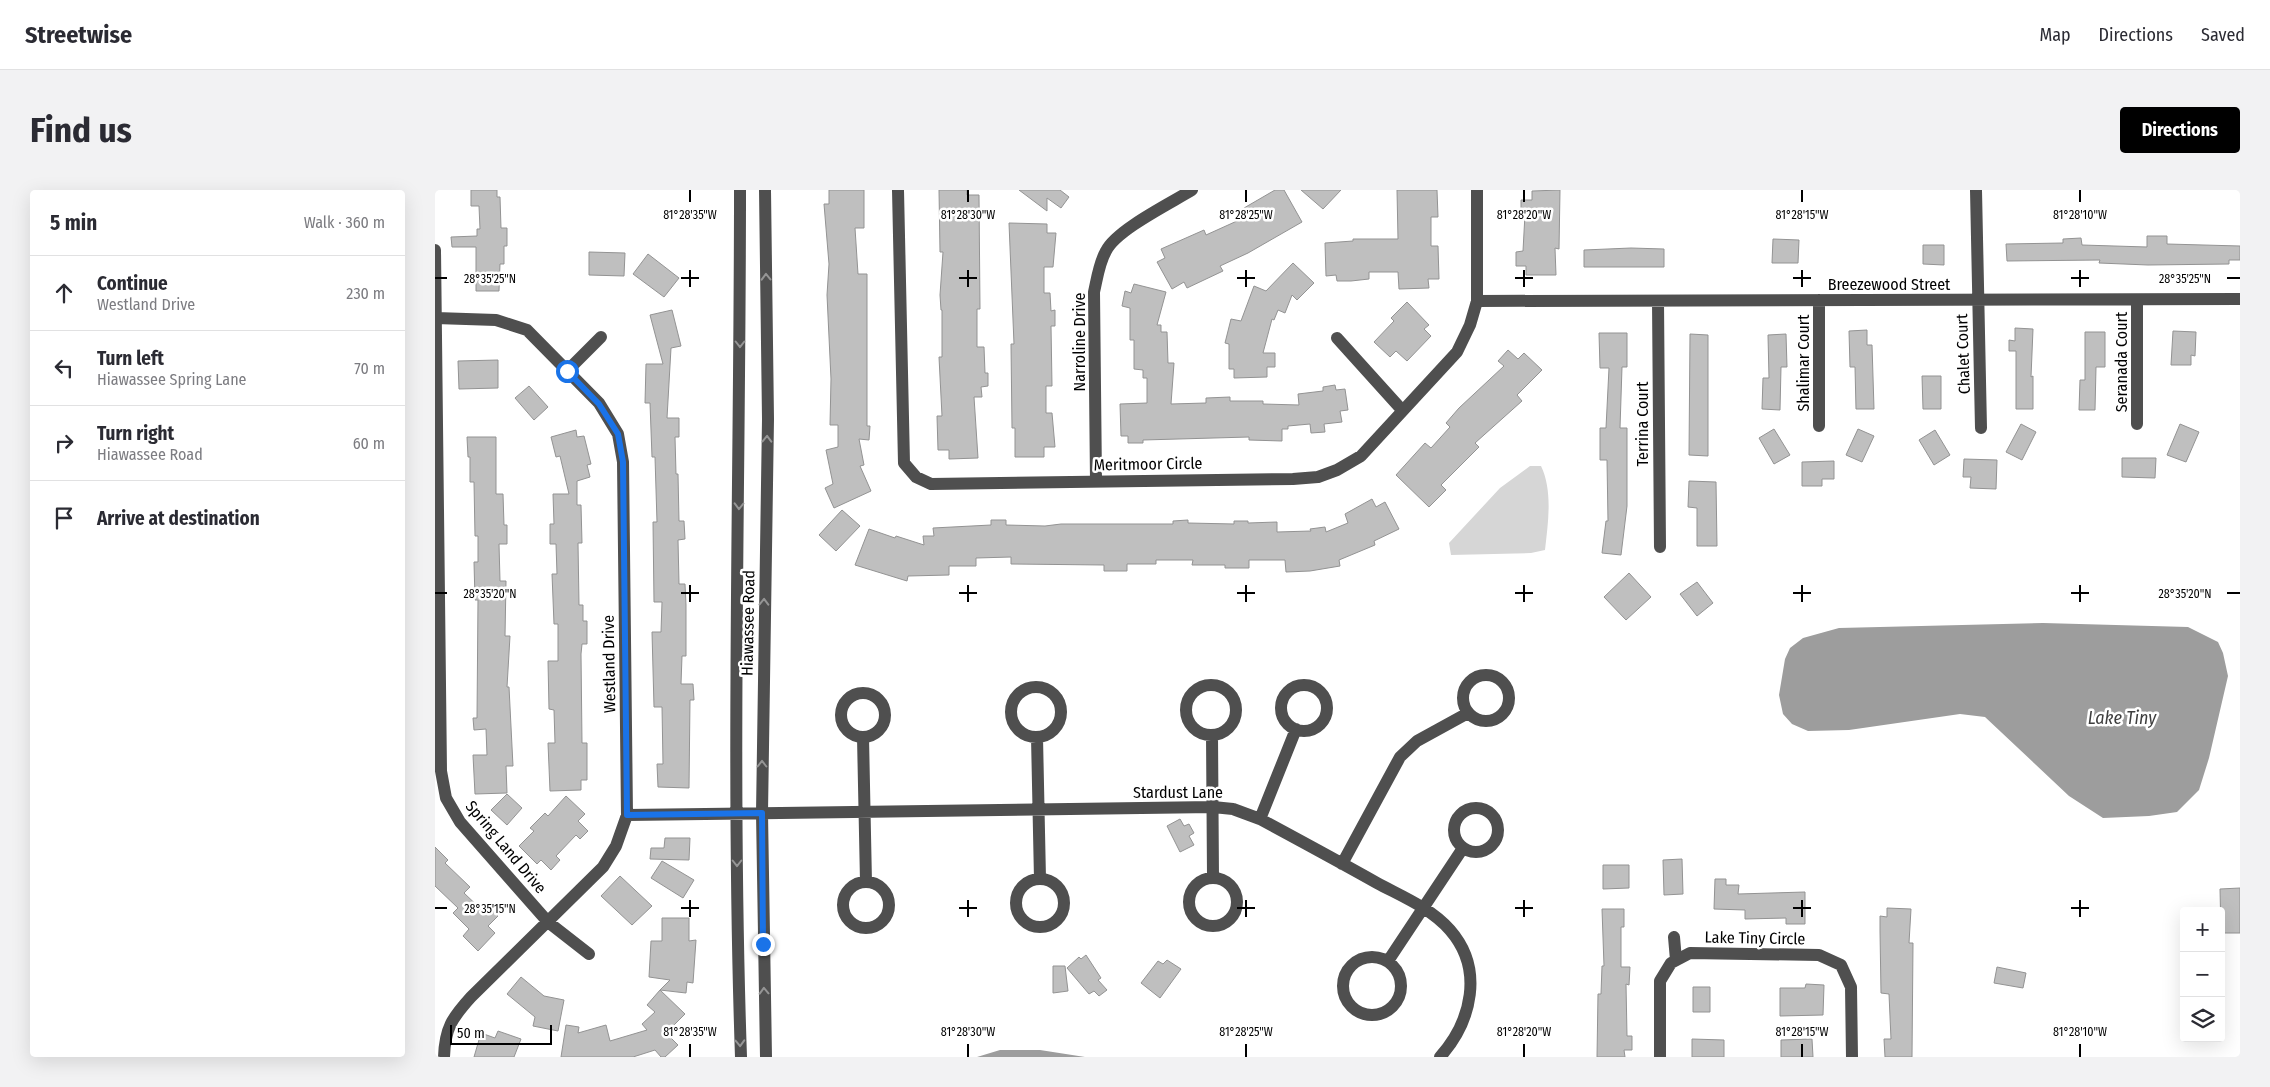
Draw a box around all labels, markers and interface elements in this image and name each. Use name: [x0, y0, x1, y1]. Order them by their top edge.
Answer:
text: Streetwise: [25, 21, 132, 49]
text: Map: [2039, 24, 2071, 46]
text: Directions: [2099, 24, 2173, 46]
text: Saved: [2201, 24, 2245, 46]
button: Directions: [2120, 107, 2240, 153]
text: Find us: [30, 109, 132, 151]
text: 81°28'35"W: [663, 208, 717, 222]
text: 81°28'30"W: [941, 208, 995, 222]
text: 81°28'25"W: [1219, 208, 1273, 222]
text: 81°28'20"W: [1497, 208, 1551, 222]
text: 81°28'15"W: [1776, 208, 1828, 222]
text: 81°28'10"W: [2053, 208, 2107, 222]
text: 5 min: [50, 210, 97, 236]
text: Walk · 360 m: [304, 213, 385, 232]
text: Continue: [97, 272, 168, 295]
text: 28°35'25"N: [464, 272, 516, 286]
one-way arrow: [761, 272, 771, 280]
text: 28°35'25"N: [2159, 272, 2211, 286]
street label: Breezewood Street: [1828, 275, 1951, 294]
icon: ahead: [50, 279, 78, 307]
text: 230 m: [346, 284, 385, 303]
street label: Narroline Drive: [1070, 292, 1089, 391]
text: Westland Drive: [97, 295, 195, 314]
street label: Seranada Court: [2112, 311, 2131, 412]
street label: Chalet Court: [1952, 313, 1974, 395]
street label: Shalimar Court: [1794, 314, 1813, 412]
one-way arrow: [735, 340, 745, 348]
text: Turn left: [97, 347, 164, 370]
icon: left: [50, 354, 78, 382]
text: 70 m: [354, 359, 385, 378]
route start: [556, 360, 579, 383]
text: Hiawassee Spring Lane: [97, 370, 247, 389]
street label: Terrina Court: [1633, 381, 1652, 467]
text: Turn right: [97, 422, 174, 445]
icon: right: [50, 429, 78, 457]
text: 60 m: [353, 434, 385, 453]
one-way arrow: [762, 435, 773, 443]
text: Hiawassee Road: [97, 445, 203, 464]
street label: Meritmoor Circle: [1093, 454, 1203, 474]
one-way arrow: [734, 502, 744, 510]
icon: arrive: [50, 504, 78, 532]
text: Arrive at destination: [97, 507, 260, 530]
street label: Hiawassee Road: [738, 570, 758, 676]
text: 28°35'20"N: [463, 587, 517, 601]
text: 28°35'20"N: [2158, 587, 2212, 601]
one-way arrow: [759, 597, 769, 605]
street label: Westland Drive: [599, 615, 619, 713]
water label: Lake Tiny: [2088, 707, 2157, 729]
one-way arrow: [757, 760, 767, 768]
street label: Stardust Lane: [1133, 783, 1223, 802]
street label: Spring Land Drive: [462, 797, 550, 897]
one-way arrow: [732, 860, 742, 867]
text: 28°35'15"N: [464, 902, 516, 916]
map controls: [2180, 907, 2225, 1042]
button: +: [2180, 907, 2225, 952]
street label: Lake Tiny Circle: [1705, 928, 1806, 948]
route end: [752, 933, 775, 956]
button: −: [2180, 952, 2225, 997]
one-way arrow: [759, 987, 769, 994]
button: layers: [2180, 997, 2225, 1042]
scale bar: [450, 1022, 553, 1045]
text: 50 m: [457, 1025, 485, 1042]
text: 81°28'35"W: [663, 1025, 717, 1039]
text: 81°28'30"W: [941, 1025, 995, 1039]
text: 81°28'25"W: [1219, 1025, 1273, 1039]
text: 81°28'20"W: [1497, 1025, 1551, 1039]
text: 81°28'15"W: [1776, 1025, 1828, 1039]
text: 81°28'10"W: [2053, 1025, 2107, 1039]
one-way arrow: [735, 1039, 746, 1047]

